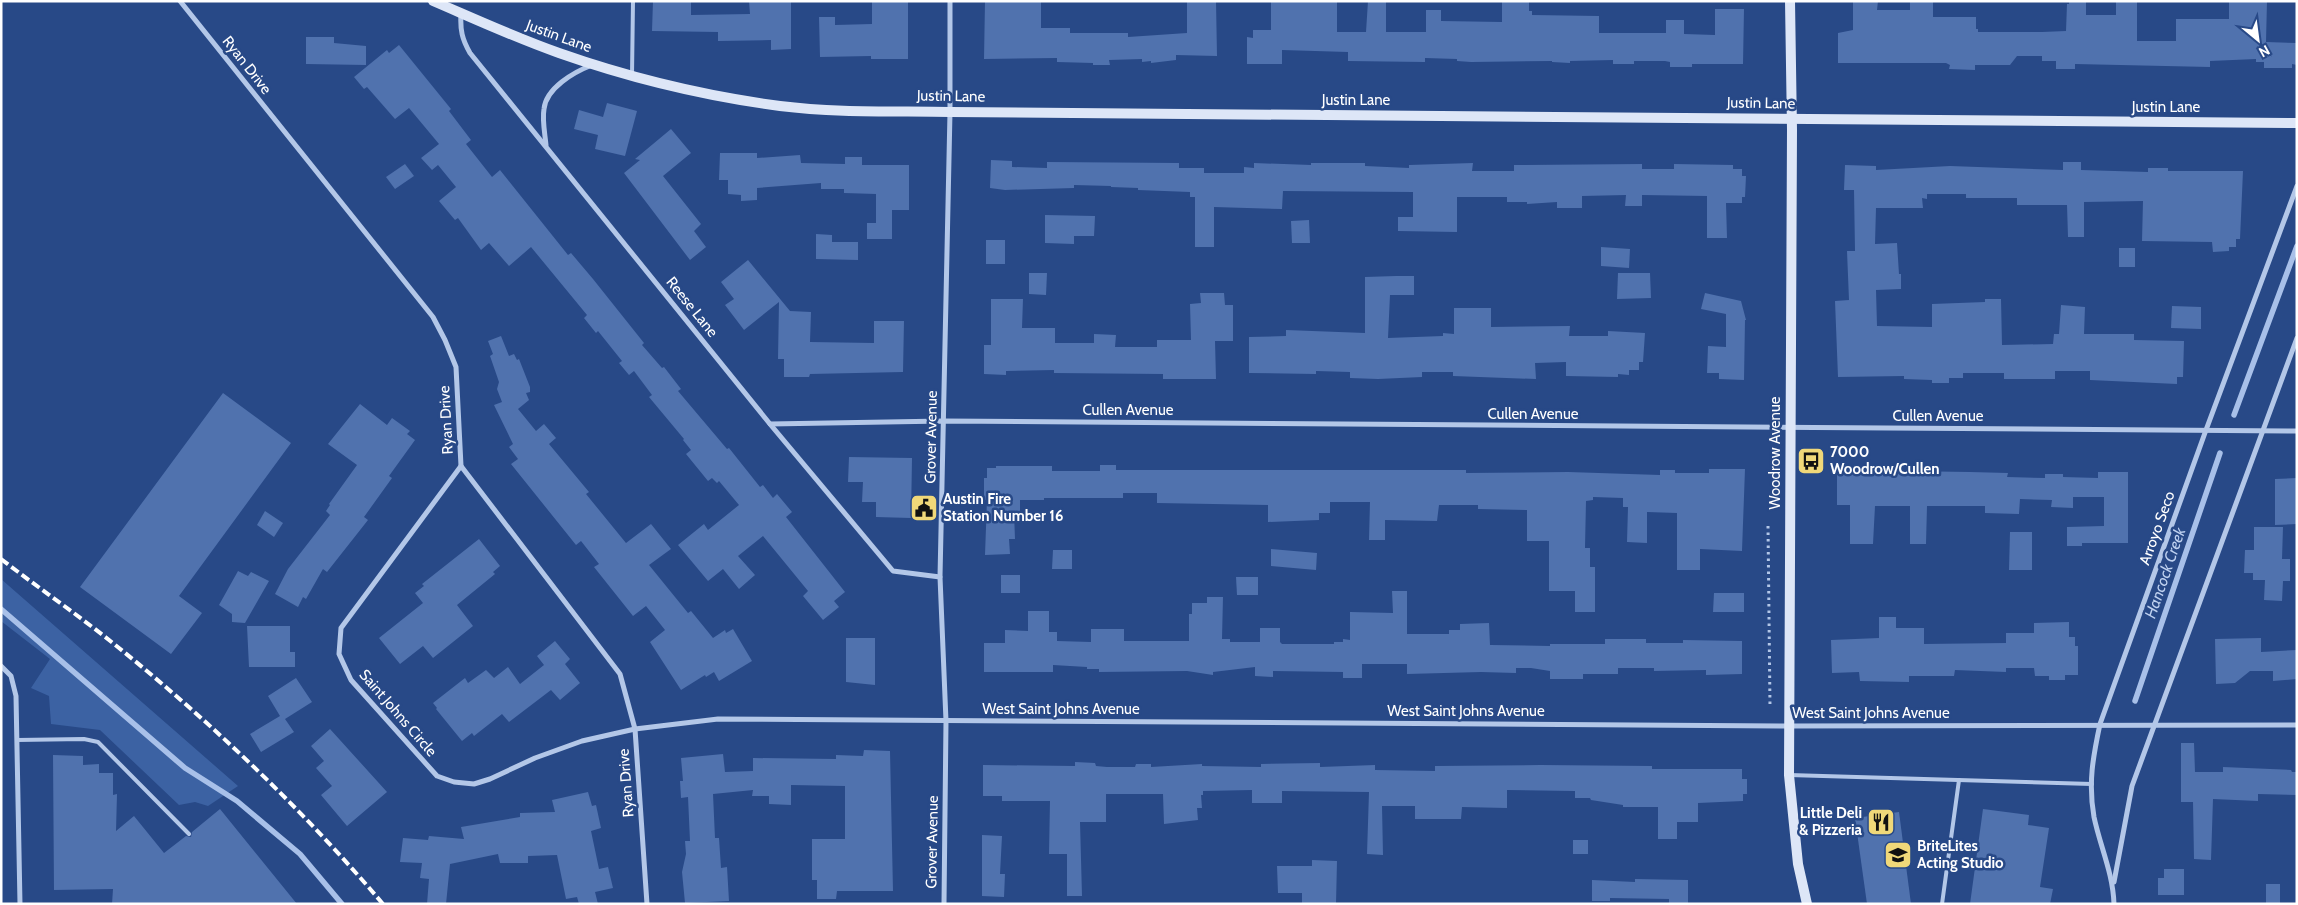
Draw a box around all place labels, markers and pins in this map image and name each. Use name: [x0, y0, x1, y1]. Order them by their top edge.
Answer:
place label: 7000 Woodrow/Cullen: [1830, 443, 1940, 478]
bus stop icon: 7000 Woodrow/Cullen: [1796, 446, 1826, 476]
place label: Austin Fire Station Number 16: [943, 490, 1063, 525]
public building icon: Austin Fire Station Number 16: [909, 493, 939, 523]
place label: Little Deli & Pizzeria: [1799, 804, 1863, 839]
restaurant icon: Little Deli & Pizzeria: [1866, 807, 1896, 837]
place label: BriteLites Acting Studio: [1917, 837, 2004, 872]
school or university icon: BriteLites Acting Studio: [1883, 840, 1913, 870]

